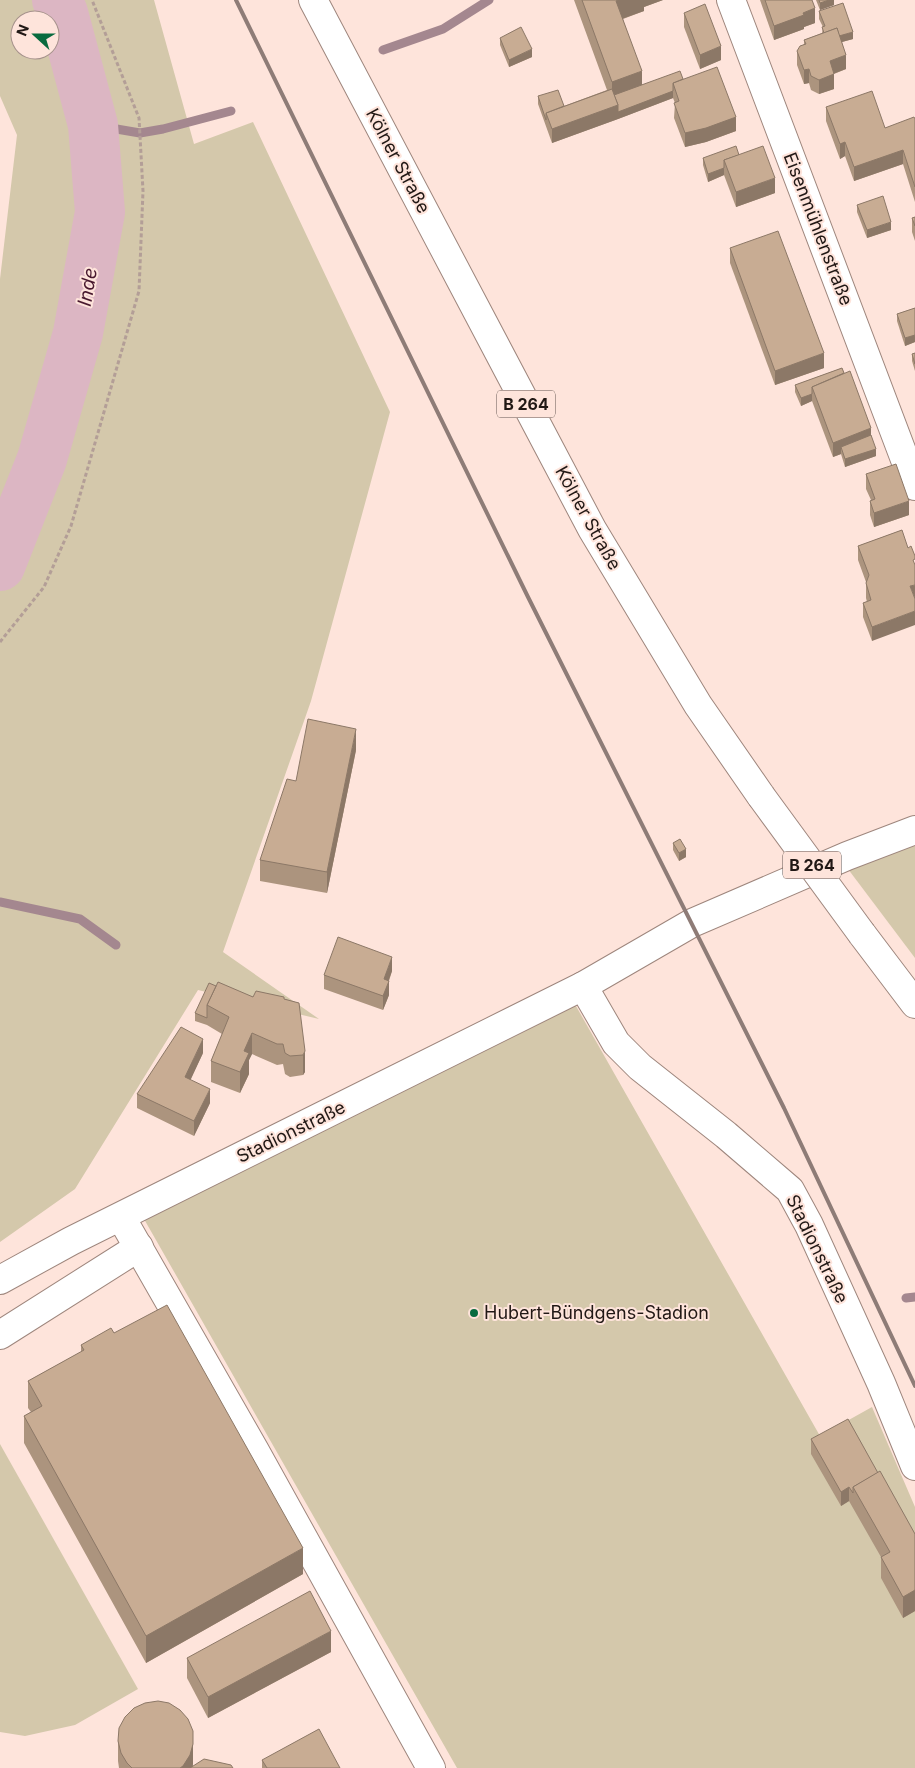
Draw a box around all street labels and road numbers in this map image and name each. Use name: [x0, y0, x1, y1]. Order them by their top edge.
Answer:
street label: Kölner Straße: [362, 105, 435, 217]
street label: Eisenmühlenstraße: [780, 149, 857, 308]
road number: B 264: [497, 390, 555, 418]
street label: Kölner Straße: [551, 462, 626, 573]
road number: B 264: [783, 852, 841, 878]
street label: Stadionstraße: [233, 1096, 349, 1167]
street label: Stadionstraße: [782, 1191, 853, 1307]

